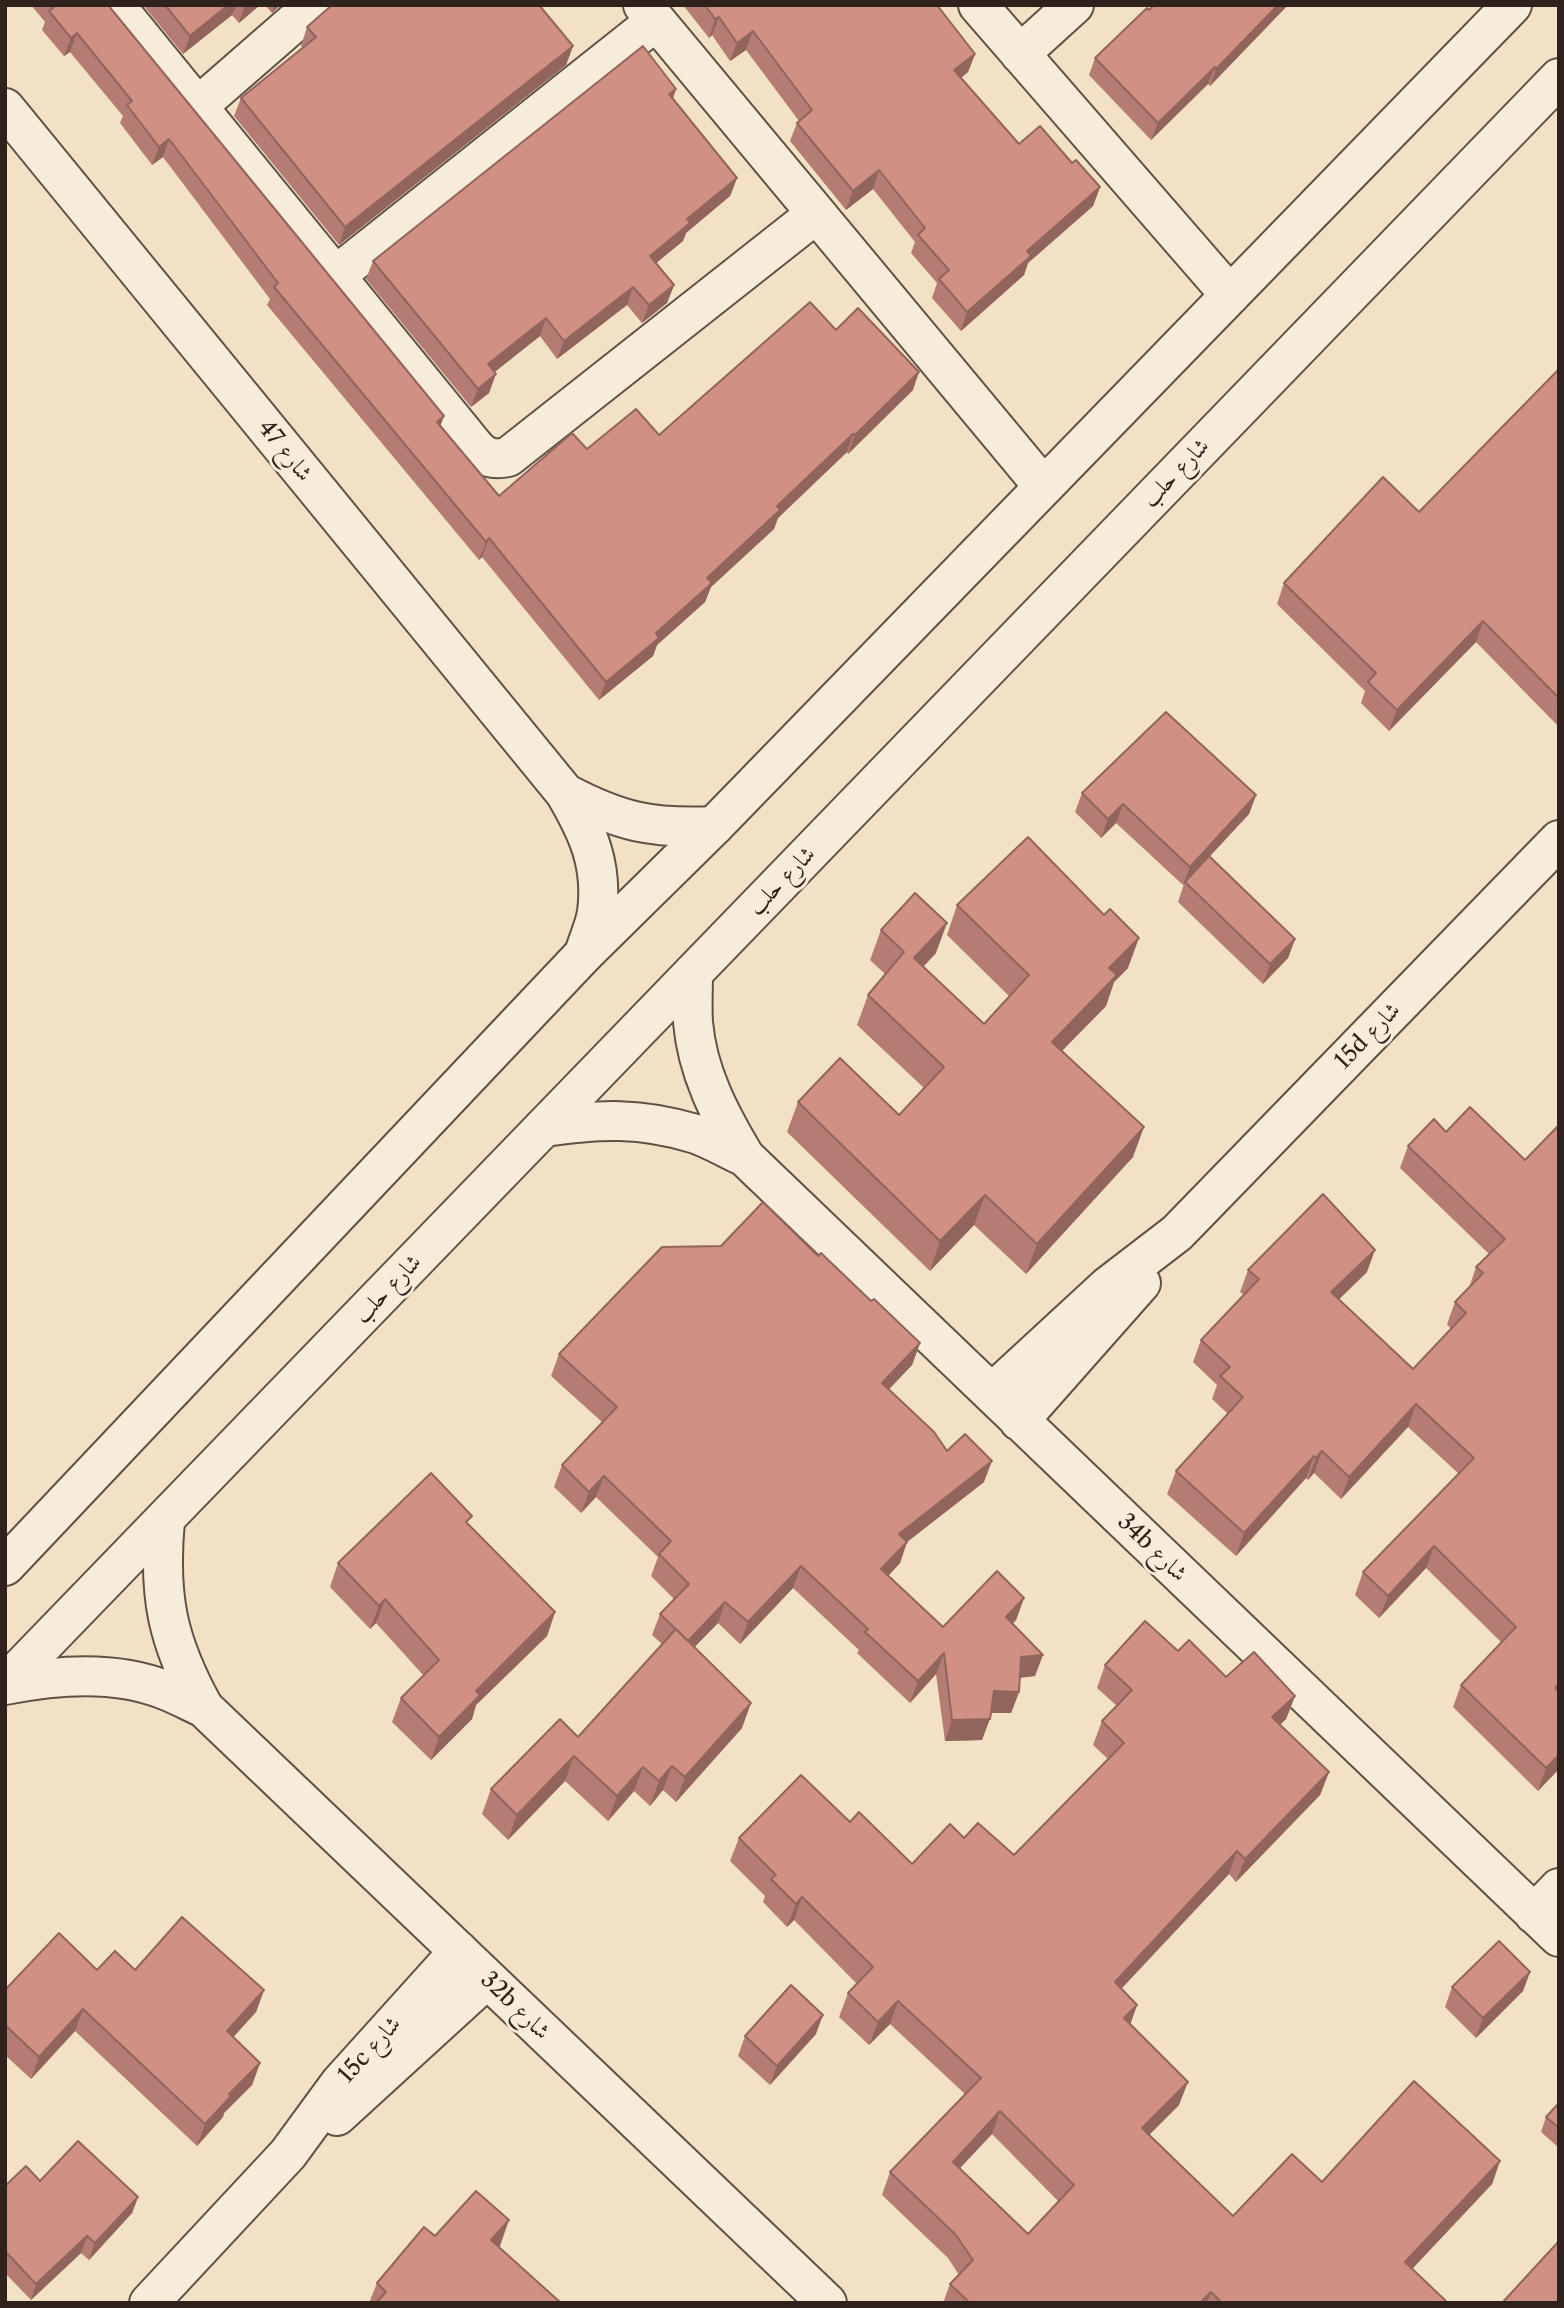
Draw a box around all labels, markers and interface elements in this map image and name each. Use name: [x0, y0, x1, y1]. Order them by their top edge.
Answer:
street label: شارع 47: [252, 415, 318, 487]
street label: شارع حلب: [1137, 433, 1215, 513]
street label: شارع حلب: [743, 841, 821, 921]
street label: 15d شارع: [1330, 997, 1406, 1075]
street label: شارع حلب: [349, 1249, 427, 1329]
street label: 34b شارع: [1112, 1508, 1192, 1588]
street label: 32b شارع: [475, 1966, 555, 2046]
street label: 15c شارع: [333, 2011, 407, 2089]

